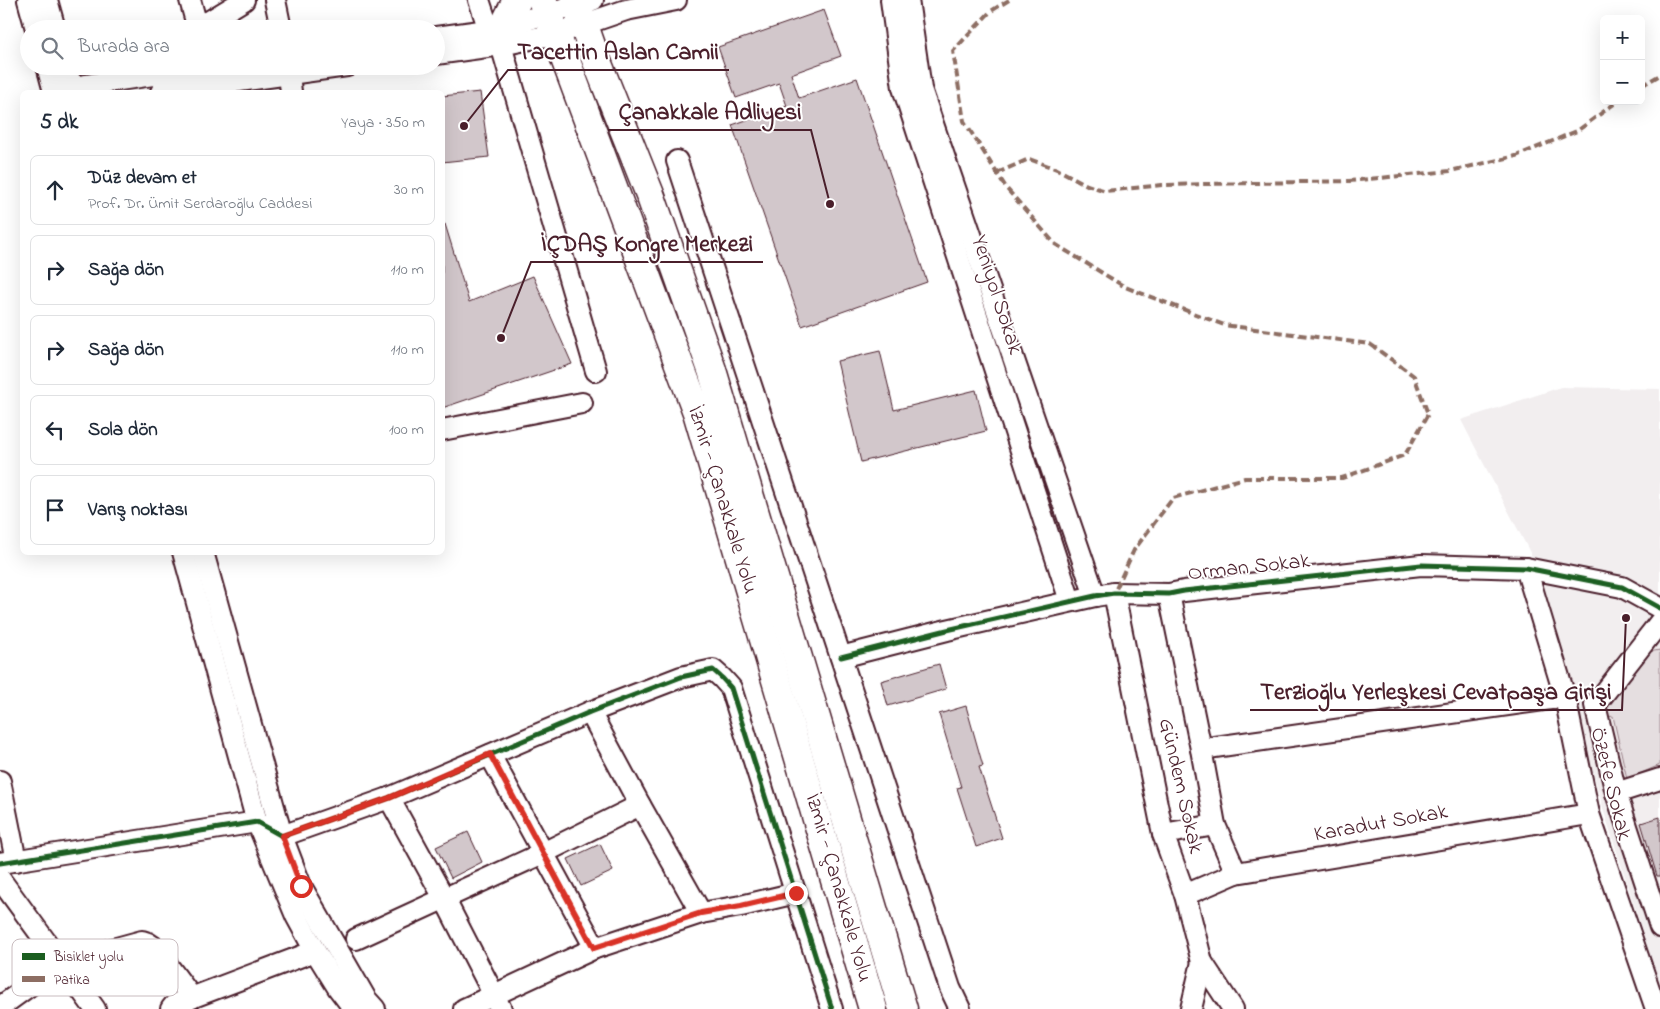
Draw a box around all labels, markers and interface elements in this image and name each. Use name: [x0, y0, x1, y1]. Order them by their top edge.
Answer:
map controls: [1600, 15, 1645, 105]
button: +: [1600, 15, 1645, 60]
search box: [20, 20, 445, 75]
callout: Tacettin Aslan Camii: [508, 31, 729, 70]
icon: search: [38, 34, 66, 62]
text: Burada ara: [78, 34, 170, 61]
text: Tacettin Aslan Camii: [517, 36, 719, 71]
button: −: [1600, 60, 1645, 105]
callout: Çanakkale Adliyesi: [608, 91, 811, 130]
text: Çanakkale Adliyesi: [619, 96, 801, 132]
text: 5 dk: [40, 108, 78, 138]
text: Yaya · 350 m: [341, 111, 425, 135]
text: Düz devam et: [88, 165, 197, 192]
icon: ahead: [41, 176, 69, 204]
text: 30 m: [394, 178, 424, 202]
text: Prof. Dr. Ümit Serdaroğlu Caddesi: [88, 192, 312, 216]
callout: İÇDAŞ Kongre Merkezi: [531, 223, 763, 262]
text: İÇDAŞ Kongre Merkezi: [541, 228, 753, 264]
street label: Yeniyol Sokak: [961, 231, 1030, 359]
icon: right: [41, 256, 69, 284]
text: Sağa dön: [88, 257, 164, 284]
text: 110 m: [390, 258, 424, 282]
icon: right: [41, 336, 69, 364]
text: Sağa dön: [88, 337, 164, 364]
text: 110 m: [390, 338, 424, 362]
street label: İzmir - Çanakkale Yolu: [678, 402, 766, 598]
icon: left: [41, 416, 69, 444]
text: Sola dön: [88, 417, 158, 444]
text: 100 m: [389, 418, 424, 442]
icon: arrive: [41, 496, 69, 524]
text: Varış noktası: [88, 497, 188, 524]
street label: Orman Sokak: [1186, 546, 1312, 590]
callout: Terzioğlu Yerleşkesi Cevatpaşa Girişi: [1250, 671, 1622, 710]
text: Terzioğlu Yerleşkesi Cevatpaşa Girişi: [1260, 676, 1612, 712]
street label: Gündem Sokak: [1149, 715, 1211, 857]
street label: Özefe Sokak: [1581, 724, 1640, 844]
street label: İzmir - Çanakkale Yolu: [796, 790, 880, 986]
street label: Karadut Sokak: [1312, 796, 1451, 851]
route start: [290, 875, 313, 898]
route end: [785, 882, 808, 905]
legend: [12, 939, 178, 996]
text: Bisiklet yolu: [53, 947, 124, 969]
text: Patika: [54, 970, 90, 991]

